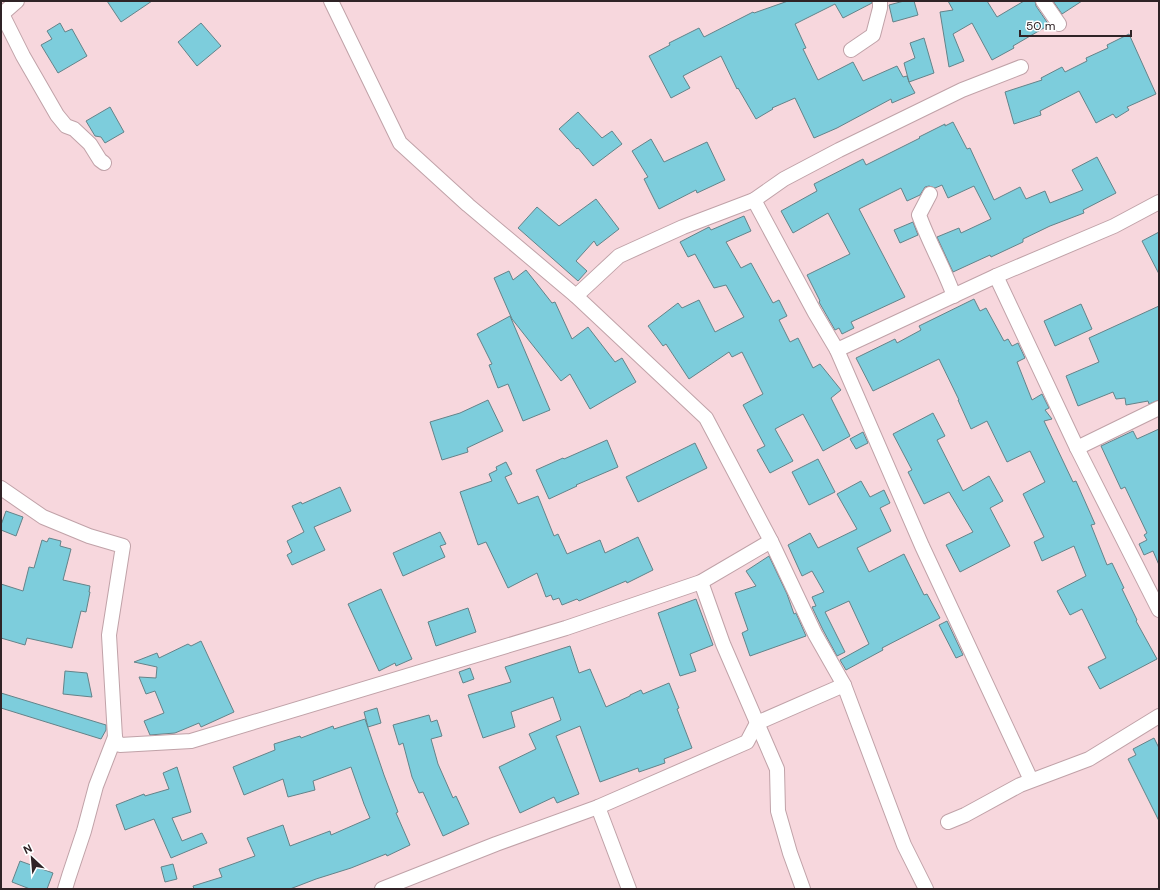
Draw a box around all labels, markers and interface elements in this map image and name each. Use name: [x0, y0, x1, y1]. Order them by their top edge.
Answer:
scale bar: [1020, 12, 1131, 38]
text: 50 m: [1026, 18, 1055, 34]
north arrow: [12, 838, 52, 878]
text: N: [21, 841, 34, 857]

